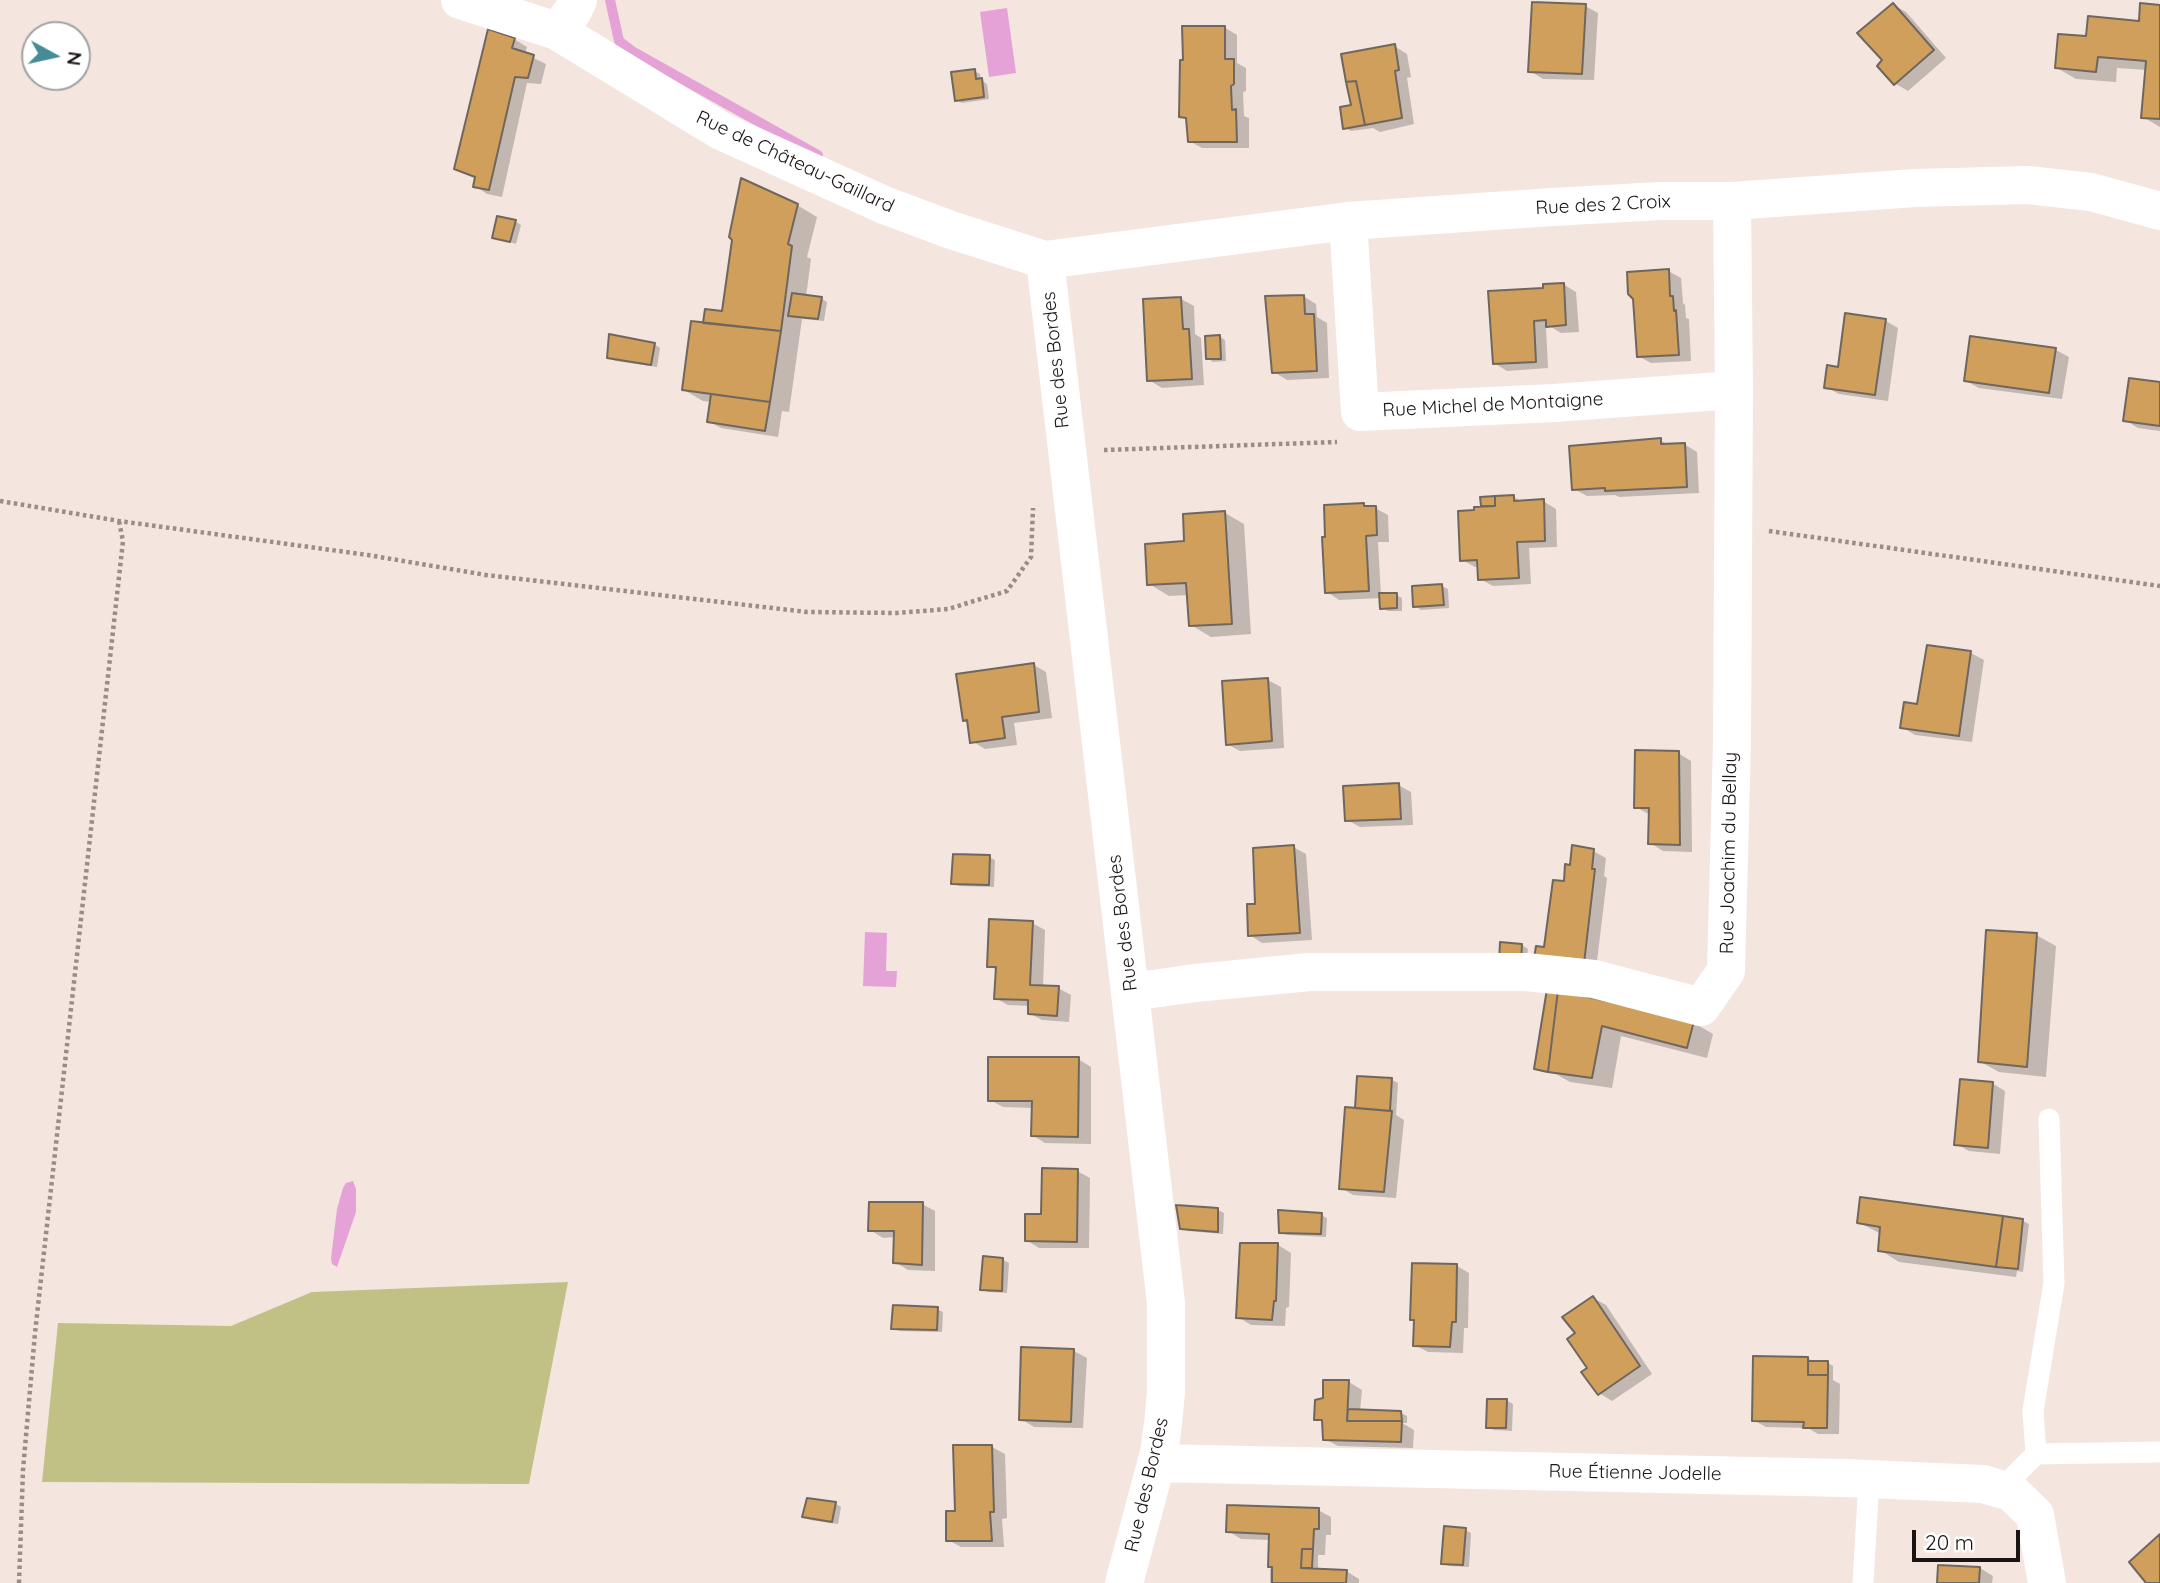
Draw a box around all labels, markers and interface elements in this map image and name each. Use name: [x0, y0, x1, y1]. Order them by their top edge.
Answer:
north arrow: [21, 21, 91, 91]
text: N: [62, 50, 88, 67]
street label: Rue de Château-Gaillard: [692, 106, 898, 218]
street label: Rue des 2 Croix: [1535, 190, 1671, 220]
street label: Rue des Bordes: [1037, 290, 1075, 430]
street label: Rue Michel de Montaigne: [1382, 388, 1604, 422]
street label: Rue Joachim du Bellay: [1716, 752, 1742, 954]
street label: Rue des Bordes: [1103, 853, 1143, 993]
street label: Rue des Bordes: [1120, 1415, 1174, 1555]
street label: Rue Étienne Jodelle: [1548, 1460, 1722, 1486]
scale bar: [1915, 1516, 2024, 1560]
text: 20 m: [1925, 1529, 1974, 1555]

